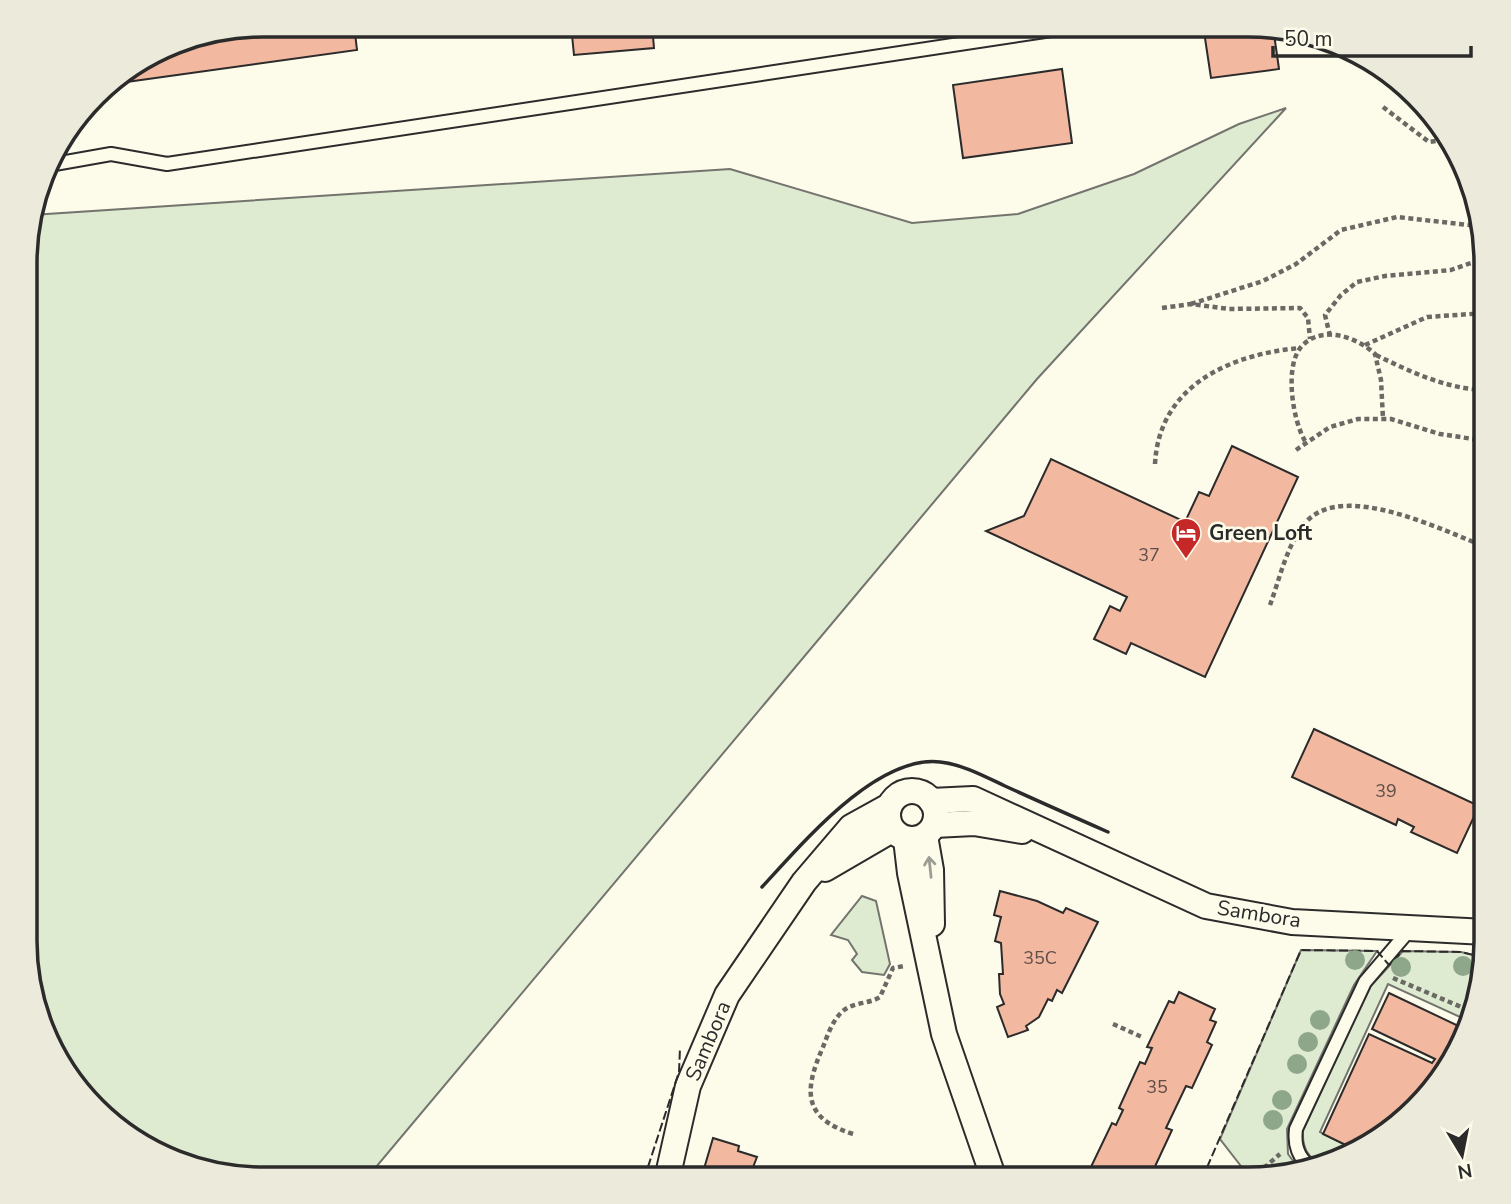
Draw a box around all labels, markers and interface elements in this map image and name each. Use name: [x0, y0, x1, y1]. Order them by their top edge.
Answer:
scale bar: [1273, 14, 1471, 58]
text: 50 m: [1284, 25, 1333, 53]
hotel icon: Green Loft: [1169, 516, 1203, 560]
place label: Green Loft: [1209, 519, 1313, 547]
house number: 37: [1138, 543, 1160, 567]
house number: 39: [1375, 779, 1397, 803]
one-way arrow: [923, 856, 936, 879]
street label: Sambora: [1215, 894, 1303, 934]
house number: 35C: [1023, 946, 1057, 970]
street label: Sambora: [679, 997, 737, 1085]
house number: 35: [1146, 1075, 1168, 1099]
north arrow: [1427, 1120, 1497, 1190]
text: N: [1456, 1157, 1474, 1185]

